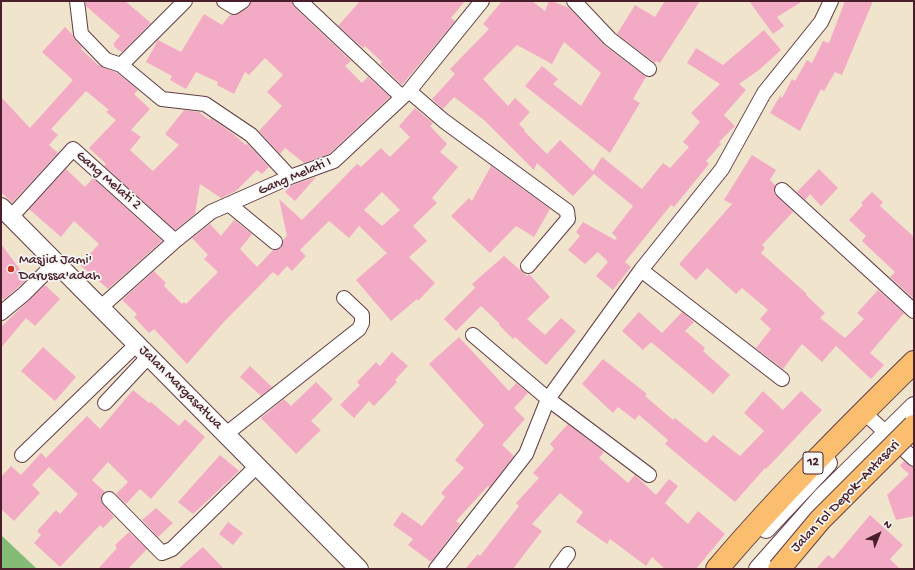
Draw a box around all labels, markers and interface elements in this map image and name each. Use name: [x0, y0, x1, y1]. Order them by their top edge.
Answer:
street label: Gang Melati 2: [72, 148, 144, 214]
street label: Gang Melati I: [256, 154, 334, 200]
place label: Masjid Jami' Darussa'adah: [19, 253, 100, 286]
marker: Masjid Jami' Darussa'adah: [6, 264, 16, 274]
street label: Jalan Margasatwa: [135, 343, 225, 433]
street label: Jalan Tol Depok–Antasari: [788, 437, 904, 557]
road number: 12: [803, 452, 823, 474]
north arrow: [859, 514, 899, 554]
text: N: [880, 518, 894, 532]

